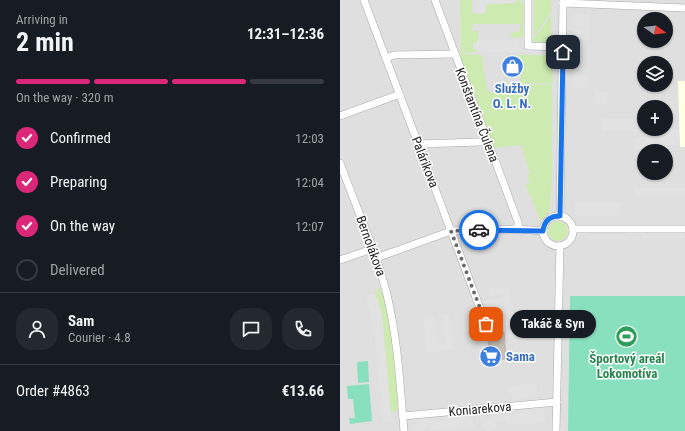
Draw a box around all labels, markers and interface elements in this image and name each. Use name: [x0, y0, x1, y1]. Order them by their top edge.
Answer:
text: Arriving in: [16, 12, 68, 27]
north arrow: [637, 12, 673, 48]
map controls: [637, 12, 673, 180]
text: 12:31–12:36: [247, 25, 324, 43]
text: 2 min: [16, 27, 74, 57]
pin: [546, 35, 580, 69]
icon: home: [552, 41, 574, 63]
shop icon: Služby O. L. N.: [499, 53, 525, 79]
button: layers: [637, 56, 673, 92]
street label: Konštantína Čulena: [452, 66, 502, 164]
place label: Služby O. L. N.: [493, 81, 531, 111]
text: On the way · 320 m: [16, 90, 113, 105]
button: +: [637, 100, 673, 136]
icon: check: [16, 127, 38, 149]
text: Confirmed: [50, 129, 111, 147]
text: 12:03: [295, 131, 324, 146]
street label: Palárikova: [408, 134, 442, 190]
button: −: [637, 144, 673, 180]
icon: check: [16, 171, 38, 193]
text: Preparing: [50, 173, 107, 191]
text: 12:04: [295, 175, 324, 190]
courier: [459, 210, 499, 250]
street label: Bernolákova: [353, 214, 389, 278]
icon: check: [16, 215, 38, 237]
text: On the way: [50, 217, 115, 235]
text: 12:07: [295, 219, 324, 234]
icon: car: [468, 219, 490, 241]
text: Delivered: [50, 261, 105, 279]
pin: [469, 307, 503, 341]
button: person: [16, 308, 58, 350]
button: chat: [230, 308, 272, 350]
button: phone: [282, 308, 324, 350]
callout: Takáč & Syn: [510, 310, 596, 338]
text: Sam: [68, 312, 94, 330]
icon: bag: [475, 313, 497, 335]
text: Takáč & Syn: [521, 316, 585, 331]
sports icon: Športový areál Lokomotíva: [614, 323, 640, 349]
text: Courier · 4.8: [68, 330, 131, 345]
supermarket icon: Sama: [478, 343, 504, 369]
place label: Sama: [506, 349, 535, 364]
place label: Športový areál Lokomotíva: [589, 351, 665, 381]
text: Order #4863: [16, 382, 90, 400]
text: €13.66: [282, 382, 324, 400]
street label: Koniarekova: [448, 399, 512, 419]

